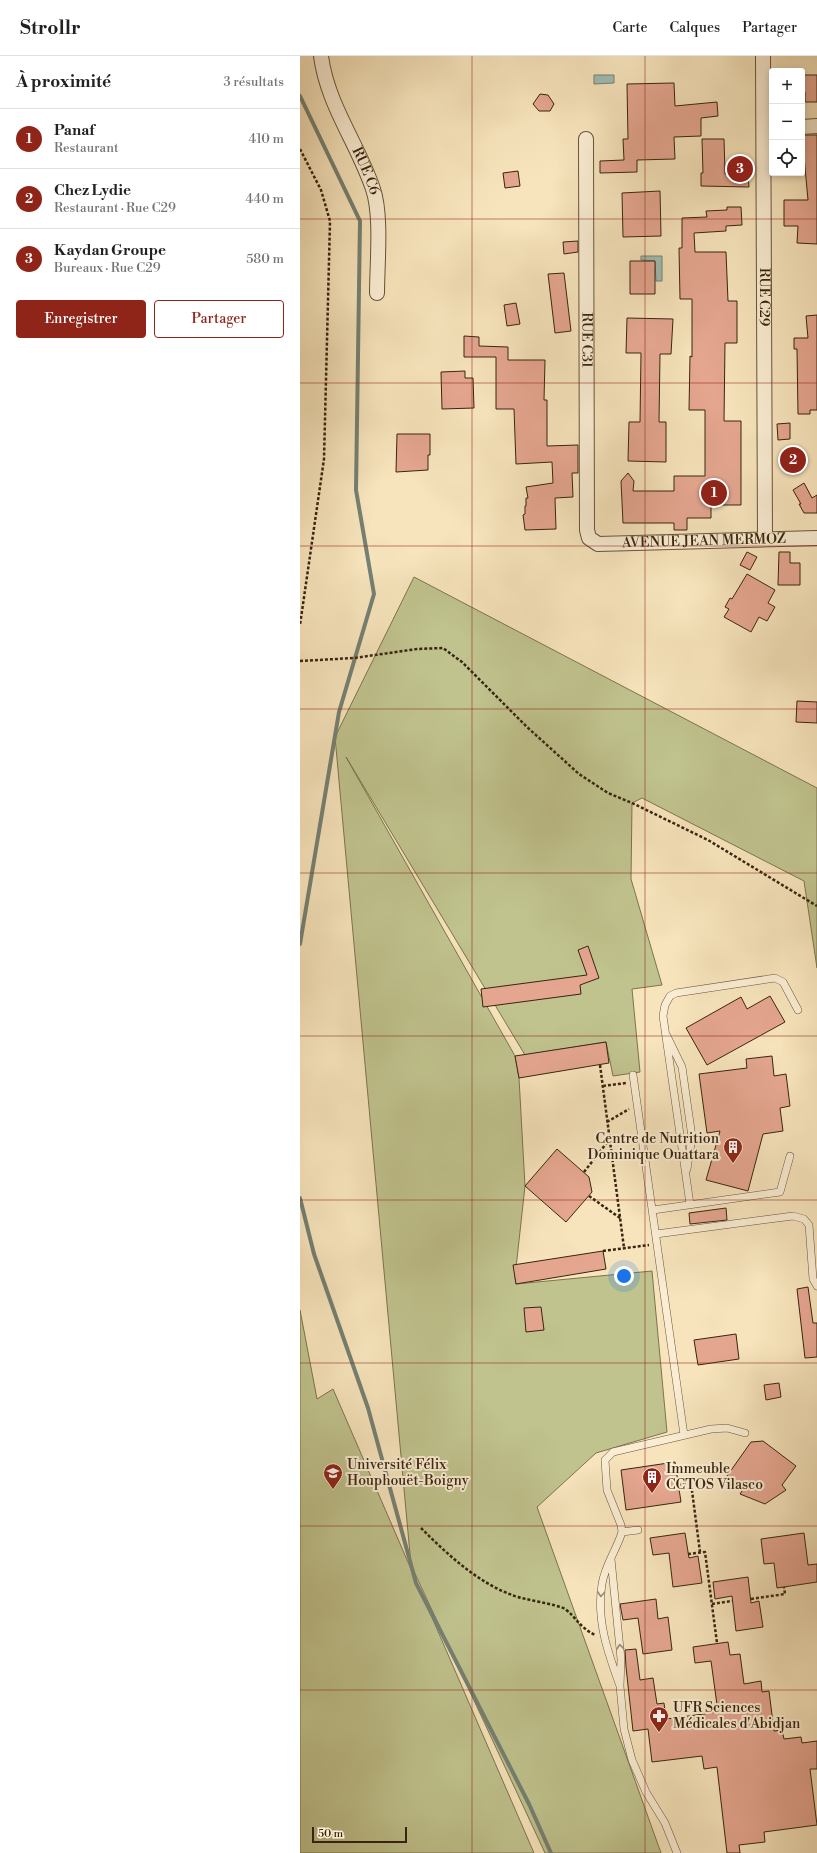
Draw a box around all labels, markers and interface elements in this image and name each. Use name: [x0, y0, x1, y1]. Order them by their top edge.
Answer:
text: Strollr: [20, 16, 81, 40]
text: Carte: [612, 19, 647, 37]
text: Calques: [669, 19, 720, 37]
text: Partager: [742, 19, 797, 37]
map controls: [769, 68, 805, 176]
button: +: [769, 68, 805, 104]
text: À proximité: [16, 71, 111, 93]
text: 3 résultats: [223, 74, 284, 90]
button: −: [769, 104, 805, 140]
text: Panaf: [54, 121, 94, 140]
text: 1: [26, 131, 32, 147]
text: 410 m: [248, 131, 284, 147]
text: Restaurant: [54, 140, 119, 156]
button: locate: [769, 140, 805, 176]
street label: RUE C6: [347, 144, 383, 198]
pin: 3: [727, 154, 753, 184]
text: Chez Lydie: [54, 181, 131, 200]
text: 2: [25, 191, 33, 207]
text: 440 m: [246, 191, 284, 207]
text: Restaurant · Rue C29: [54, 200, 176, 216]
text: Kaydan Groupe: [54, 241, 166, 260]
text: 3: [25, 251, 33, 267]
text: 580 m: [246, 251, 284, 267]
text: Bureaux · Rue C29: [54, 260, 161, 276]
street label: RUE C29: [755, 268, 773, 326]
button: Enregistrer: [16, 300, 146, 338]
button: Partager: [154, 300, 284, 338]
street label: RUE C31: [577, 312, 596, 368]
pin: 2: [780, 445, 806, 475]
pin: 1: [701, 478, 727, 508]
street label: AVENUE JEAN MERMOZ: [621, 530, 786, 552]
place label: Centre de Nutrition Dominique Ouattara: [588, 1130, 720, 1164]
building icon: Centre de Nutrition Dominique Ouattara: [722, 1136, 744, 1164]
your location: [614, 1266, 634, 1286]
place label: Université Félix Houphouët-Boigny: [347, 1456, 469, 1490]
place label: Immeuble CCTOS Vilasco: [666, 1460, 763, 1494]
school or university icon: Université Félix Houphouët-Boigny: [322, 1462, 344, 1490]
building icon: Immeuble CCTOS Vilasco: [641, 1466, 663, 1494]
one-way arrow: [597, 1591, 606, 1597]
one-way arrow: [615, 1644, 624, 1650]
place label: UFR Sciences Médicales d'Abidjan: [673, 1699, 801, 1733]
pharmacy icon: UFR Sciences Médicales d'Abidjan: [648, 1705, 670, 1733]
scale bar: [312, 1825, 407, 1844]
text: 50 m: [318, 1827, 343, 1841]

